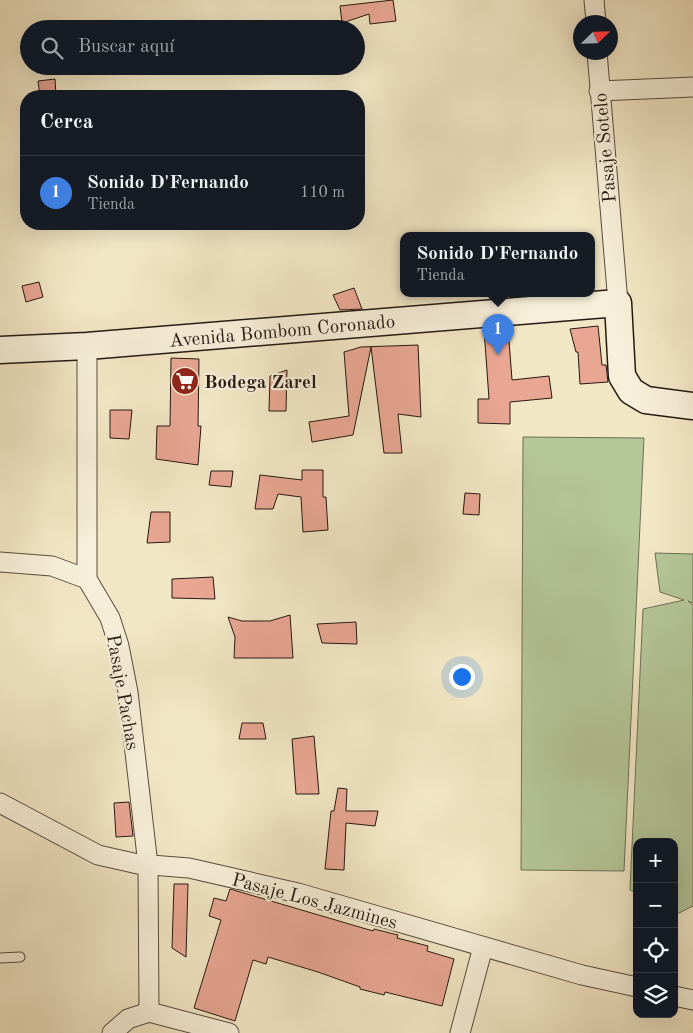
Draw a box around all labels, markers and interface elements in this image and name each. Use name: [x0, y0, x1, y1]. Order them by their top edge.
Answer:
north arrow: [573, 15, 618, 60]
search box: [20, 20, 365, 75]
icon: search: [38, 34, 66, 62]
text: Buscar aquí: [78, 38, 174, 57]
street label: Pasaje Sotelo: [592, 92, 621, 204]
text: Cerca: [40, 112, 93, 133]
text: Sonido D'Fernando: [87, 174, 249, 193]
text: 1: [51, 185, 61, 201]
text: 110 m: [300, 185, 345, 201]
text: Tienda: [87, 197, 135, 213]
popup: [400, 232, 595, 297]
text: Sonido D'Fernando: [417, 245, 578, 264]
text: Tienda: [417, 268, 465, 284]
street label: Avenida Bombom Coronado: [168, 313, 396, 352]
pin: 1: [482, 314, 514, 355]
supermarket icon: Bodega Zarel: [170, 366, 200, 396]
place label: Bodega Zarel: [204, 374, 317, 393]
street label: Pasaje Pachas: [102, 633, 141, 752]
your location: [449, 664, 475, 690]
map controls: [633, 838, 678, 1018]
button: +: [633, 838, 678, 883]
street label: Pasaje Los Jazmines: [230, 871, 399, 934]
button: −: [633, 883, 678, 928]
button: locate: [633, 928, 678, 973]
button: layers: [633, 973, 678, 1018]

